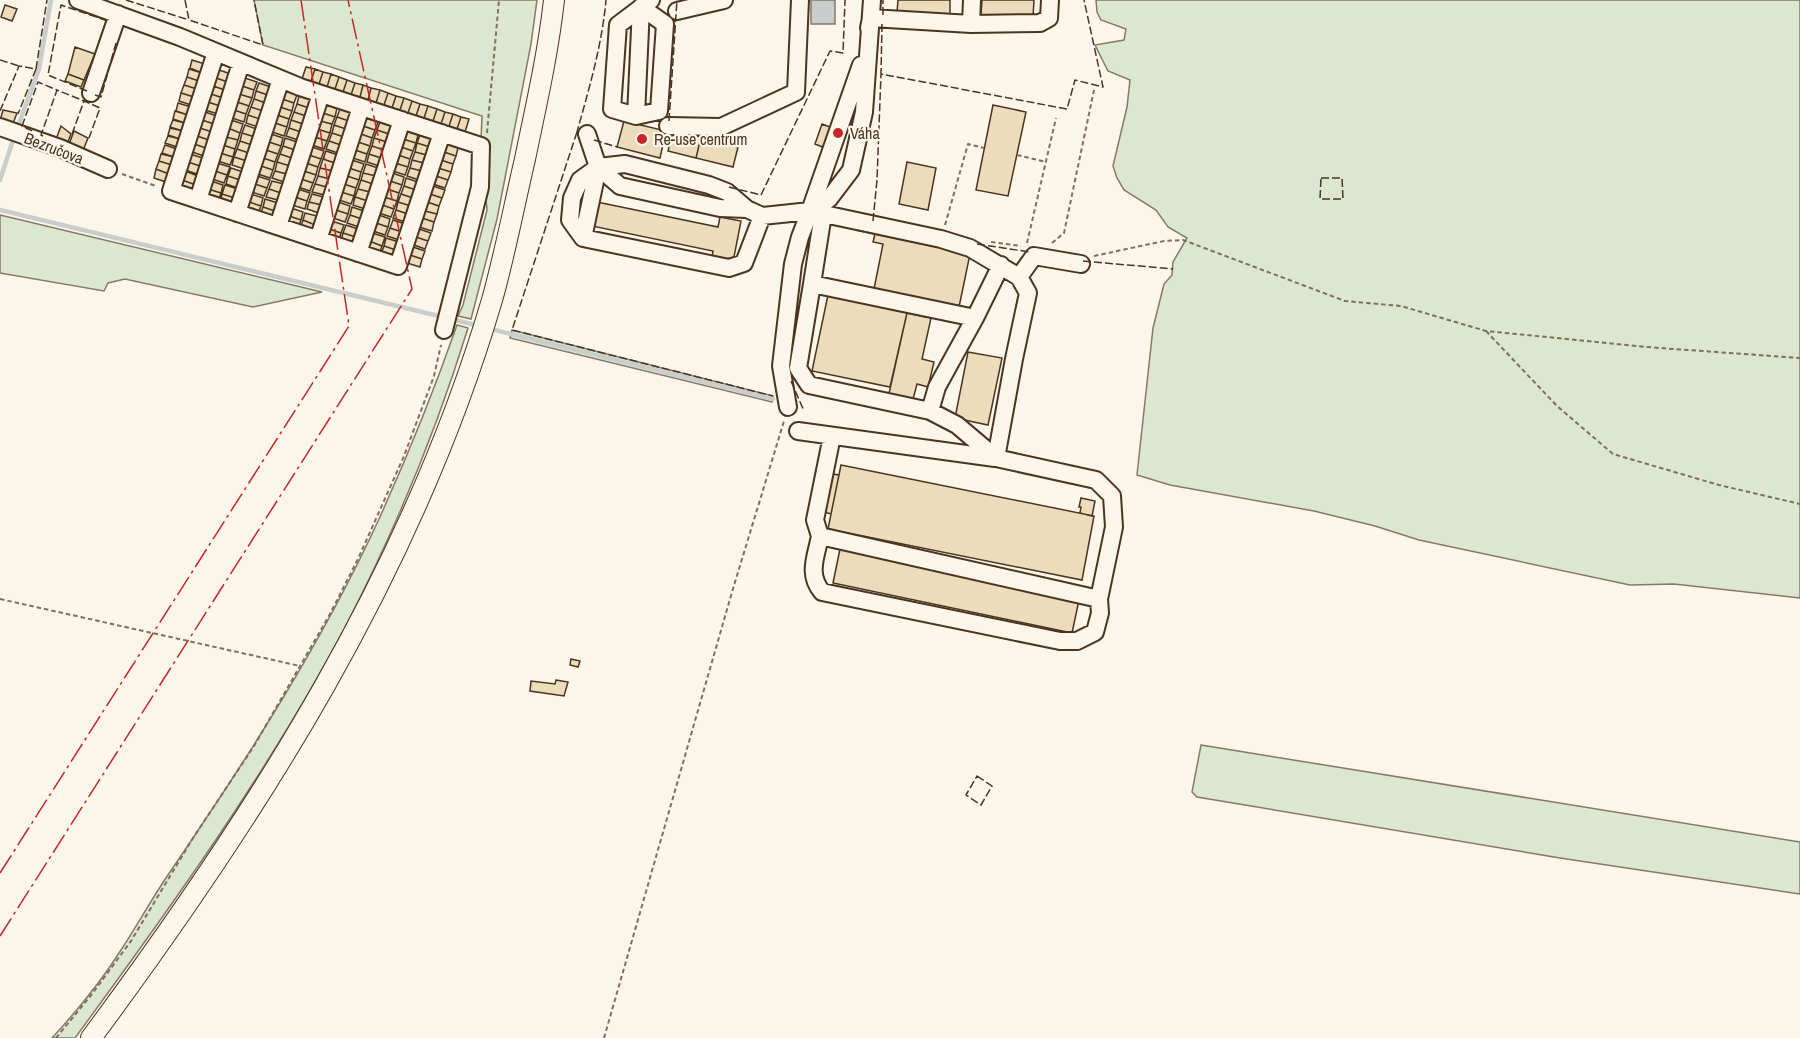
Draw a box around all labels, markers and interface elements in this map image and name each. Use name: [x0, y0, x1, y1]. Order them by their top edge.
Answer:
place label: Váha: [850, 122, 880, 144]
marker: Váha: [831, 126, 845, 140]
street label: Bezručova: [21, 127, 88, 170]
place label: Re-use centrum: [654, 128, 747, 150]
marker: Re-use centrum: [635, 132, 649, 146]

